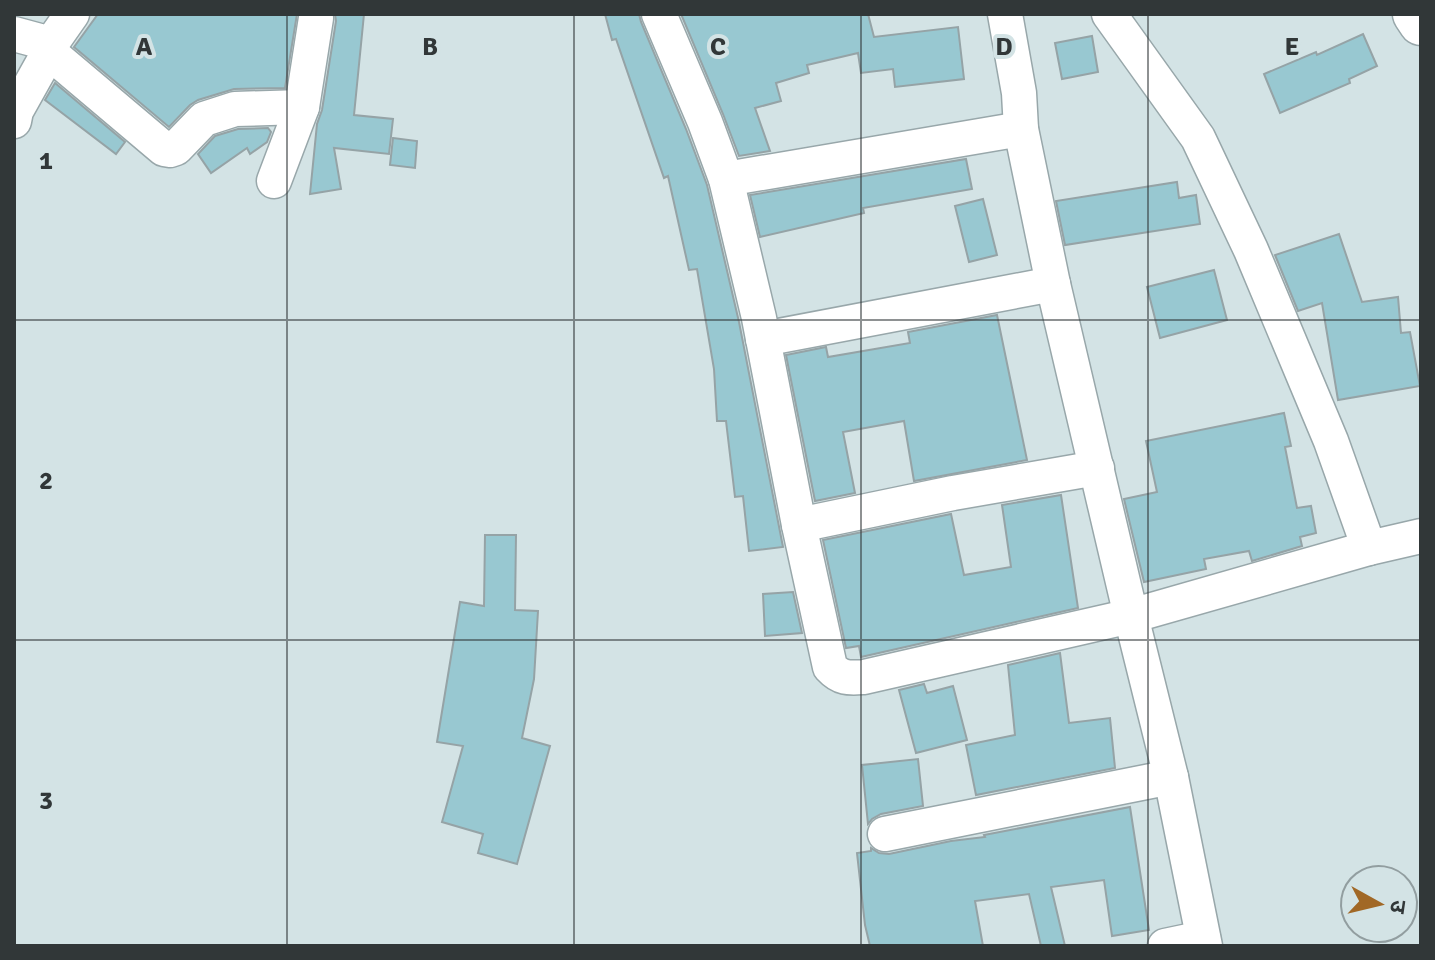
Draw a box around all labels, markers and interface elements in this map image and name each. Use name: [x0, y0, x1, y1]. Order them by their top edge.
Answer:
text: A: [136, 31, 153, 63]
text: B: [422, 31, 438, 63]
text: C: [710, 31, 726, 63]
text: D: [995, 31, 1013, 63]
text: E: [1285, 31, 1299, 63]
text: 1: [39, 145, 53, 177]
text: 2: [39, 465, 53, 497]
text: 3: [39, 785, 53, 817]
north arrow: [1339, 864, 1419, 944]
text: उ: [1384, 898, 1413, 916]

